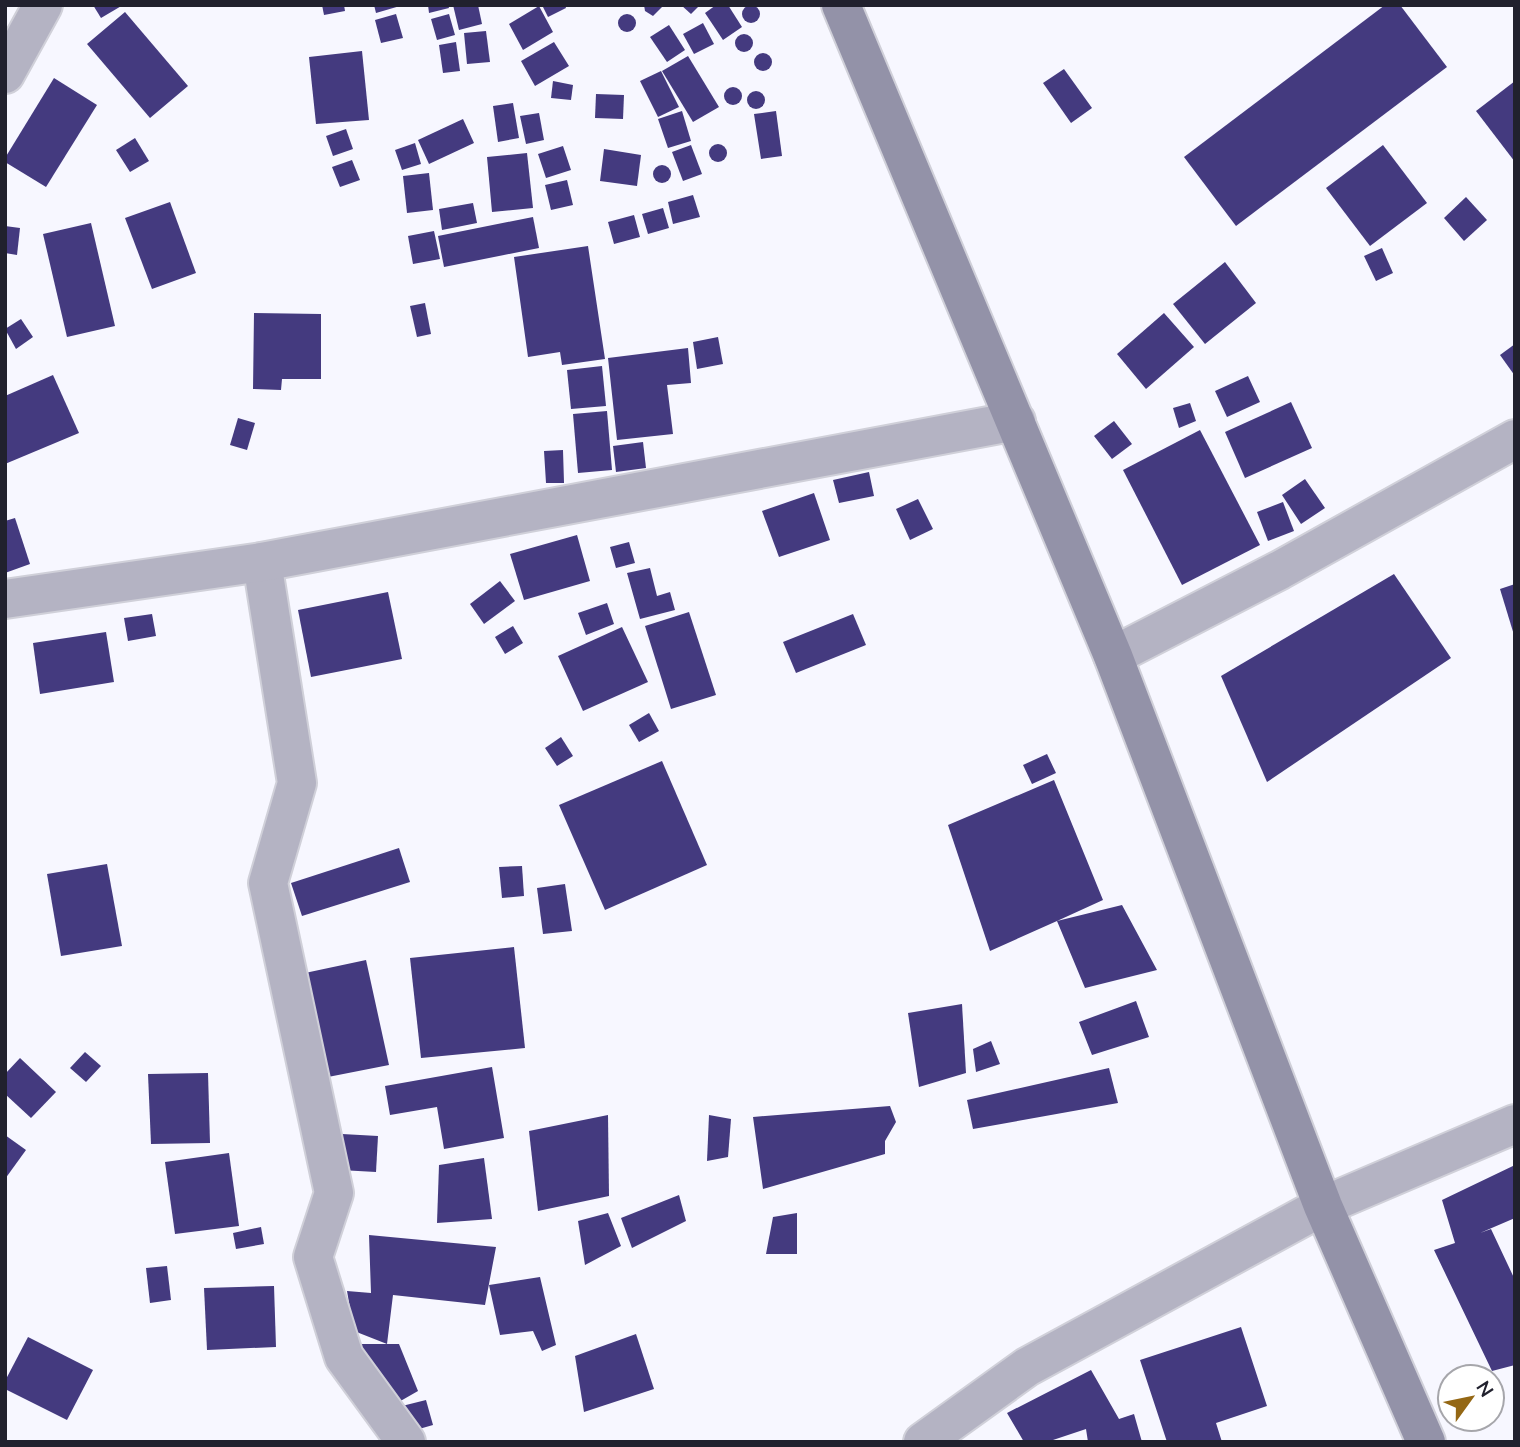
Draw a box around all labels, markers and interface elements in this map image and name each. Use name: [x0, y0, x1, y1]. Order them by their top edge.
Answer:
north arrow: [1436, 1363, 1506, 1433]
text: N: [1470, 1376, 1499, 1402]

